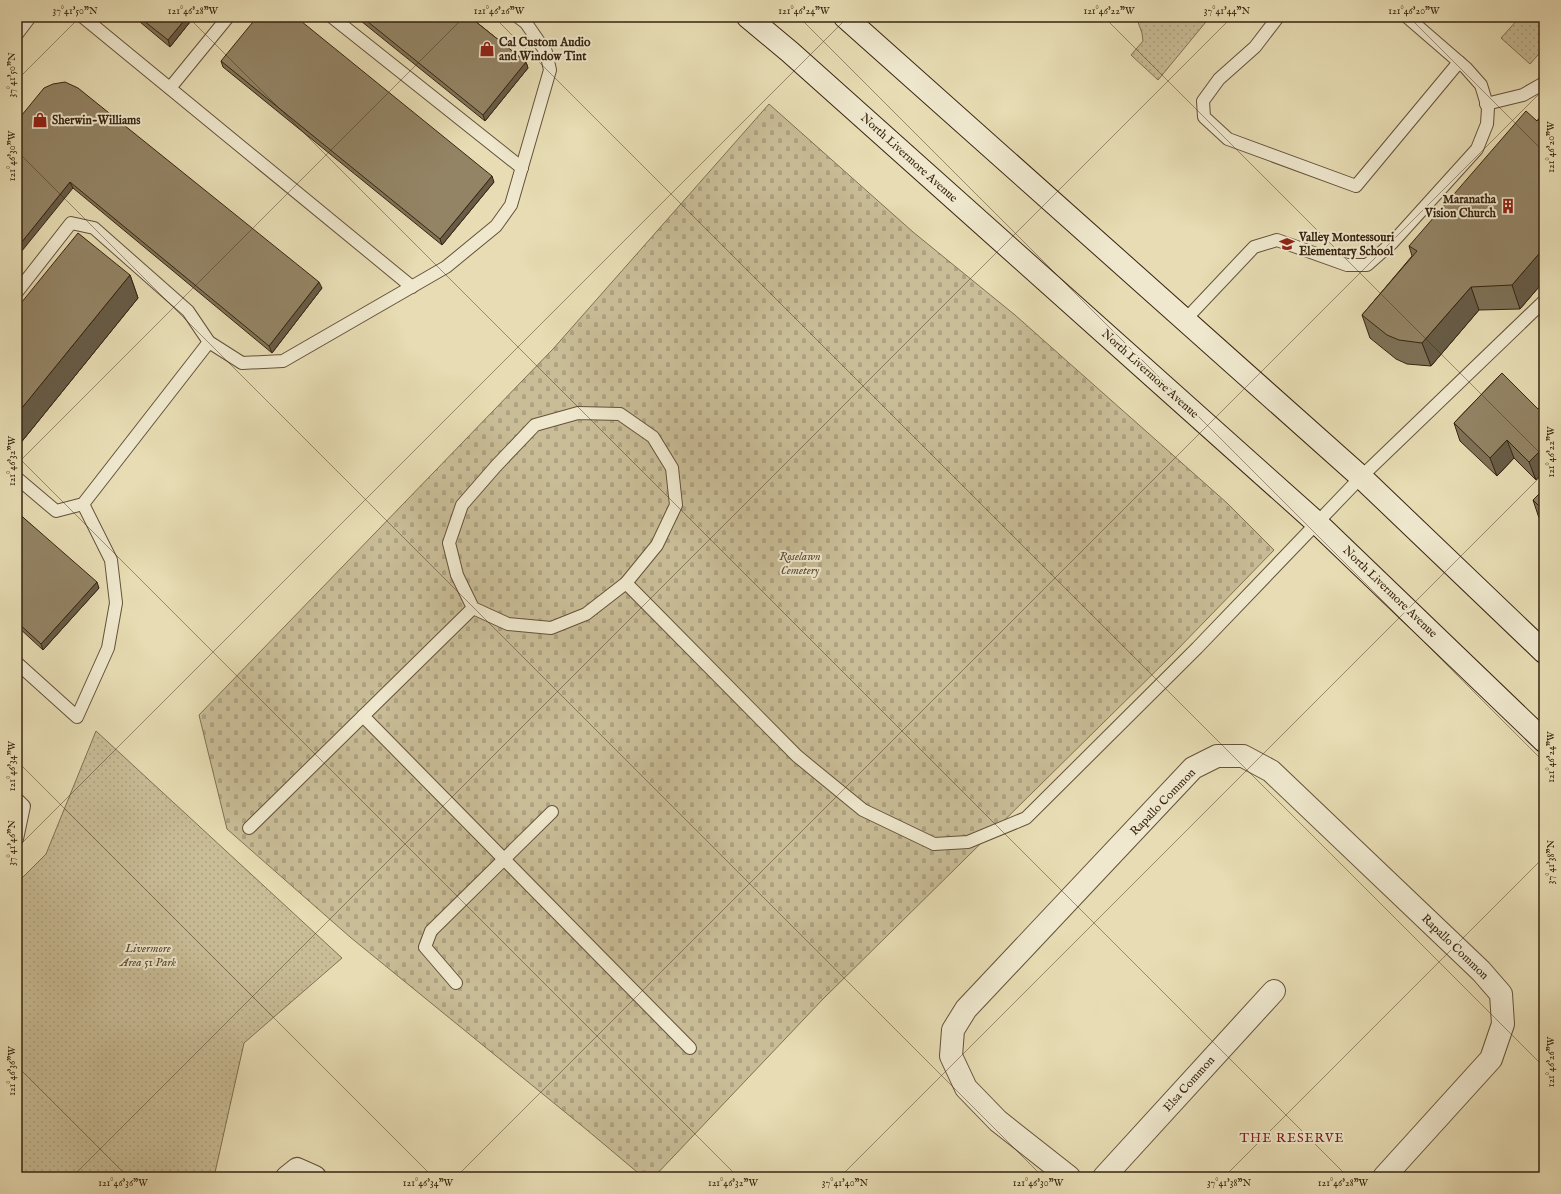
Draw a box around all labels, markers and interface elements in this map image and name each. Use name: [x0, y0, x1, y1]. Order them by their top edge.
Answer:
text: 37°41'50"N: [52, 5, 98, 18]
text: 121°46'28"W: [168, 5, 219, 18]
text: 121°46'26"W: [474, 5, 525, 18]
text: 121°46'24"W: [778, 5, 830, 18]
text: 121°46'22"W: [1083, 5, 1135, 18]
text: 37°41'44"N: [1204, 5, 1251, 18]
text: 121°46'20"W: [1388, 5, 1440, 18]
place label: Cal Custom Audio and Window Tint: [499, 35, 591, 64]
shop icon: Cal Custom Audio and Window Tint: [478, 40, 496, 58]
text: 37°41'50"N: [6, 52, 19, 98]
street label: North Livermore Avenue: [857, 110, 961, 206]
shop icon: Sherwin-Williams: [31, 111, 49, 129]
place label: Sherwin-Williams: [52, 113, 141, 128]
text: 121°46'20"W: [1545, 121, 1558, 173]
text: 121°46'30"W: [6, 130, 19, 181]
place label: Maranatha Vision Church: [1424, 192, 1497, 221]
building icon: Maranatha Vision Church: [1499, 197, 1517, 215]
place label: Valley Montessouri Elementary School: [1298, 230, 1395, 260]
school or university icon: Valley Montessouri Elementary School: [1278, 235, 1296, 253]
street label: North Livermore Avenue: [1098, 326, 1202, 422]
text: 121°46'22"W: [1545, 426, 1558, 478]
text: 121°46'32"W: [6, 435, 19, 486]
street label: North Livermore Avenue: [1340, 543, 1441, 641]
park label: Roselawn Cemetery: [779, 549, 821, 578]
text: 121°46'24"W: [1545, 731, 1558, 783]
text: 121°46'34"W: [6, 740, 19, 791]
street label: Rapallo Common: [1127, 765, 1200, 840]
text: 37°41'46"N: [6, 820, 19, 866]
text: 37°41'38"N: [1545, 840, 1558, 884]
street label: Rapallo Common: [1417, 911, 1492, 984]
park label: Livermore Area 51 Park: [118, 941, 176, 970]
text: 121°46'26"W: [1545, 1036, 1558, 1087]
text: 121°46'36"W: [6, 1046, 19, 1096]
street label: Elsa Common: [1160, 1053, 1218, 1115]
district label: THE RESERVE: [1240, 1130, 1344, 1147]
text: 121°46'36"W: [98, 1177, 148, 1190]
text: 121°46'34"W: [403, 1177, 454, 1190]
text: 121°46'32"W: [708, 1177, 759, 1190]
text: 37°41'40"N: [822, 1177, 869, 1190]
text: 121°46'30"W: [1013, 1177, 1064, 1190]
text: 37°41'38"N: [1207, 1177, 1251, 1190]
text: 121°46'28"W: [1318, 1177, 1369, 1190]

